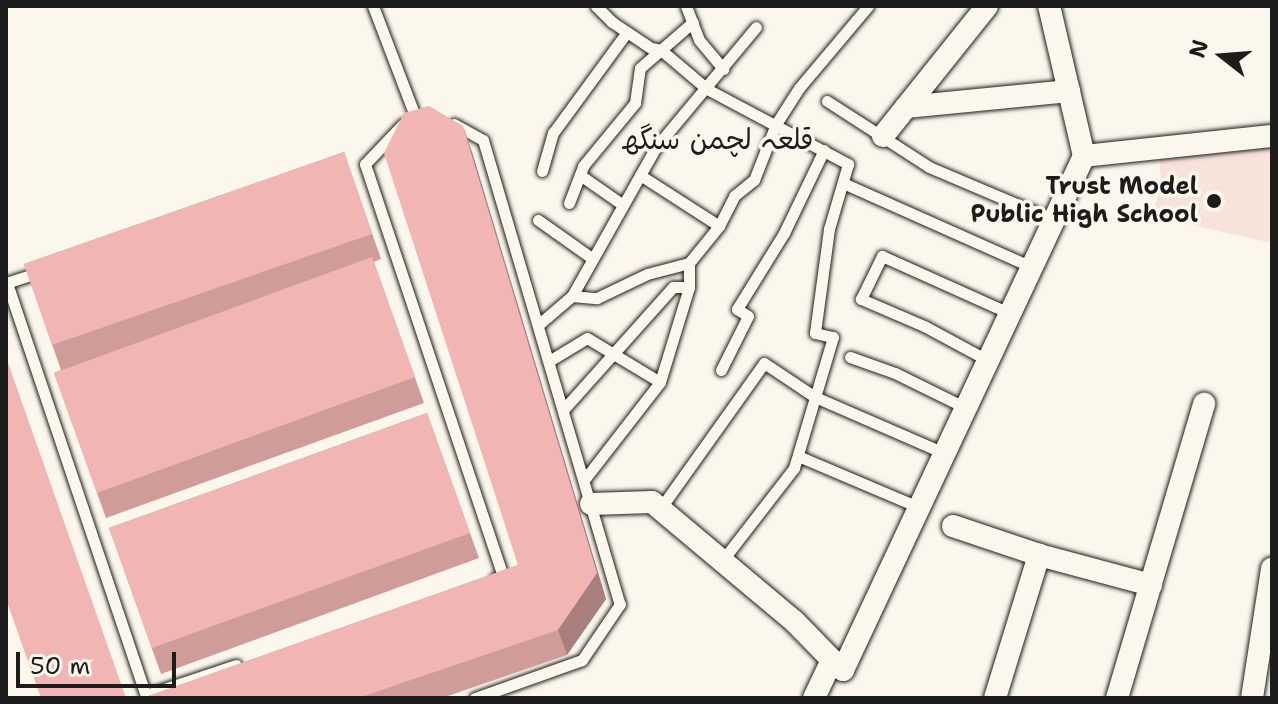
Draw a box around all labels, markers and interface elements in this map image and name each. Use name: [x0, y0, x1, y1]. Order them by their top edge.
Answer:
north arrow: [1182, 16, 1262, 96]
text: N: [1182, 36, 1215, 61]
district label: قلعہ لچمن سنگھ: [621, 122, 813, 156]
place label: Trust Model Public High School: [971, 173, 1198, 229]
marker: Trust Model Public High School: [1205, 192, 1223, 210]
scale bar: [20, 636, 180, 686]
text: 50 m: [30, 650, 90, 682]

